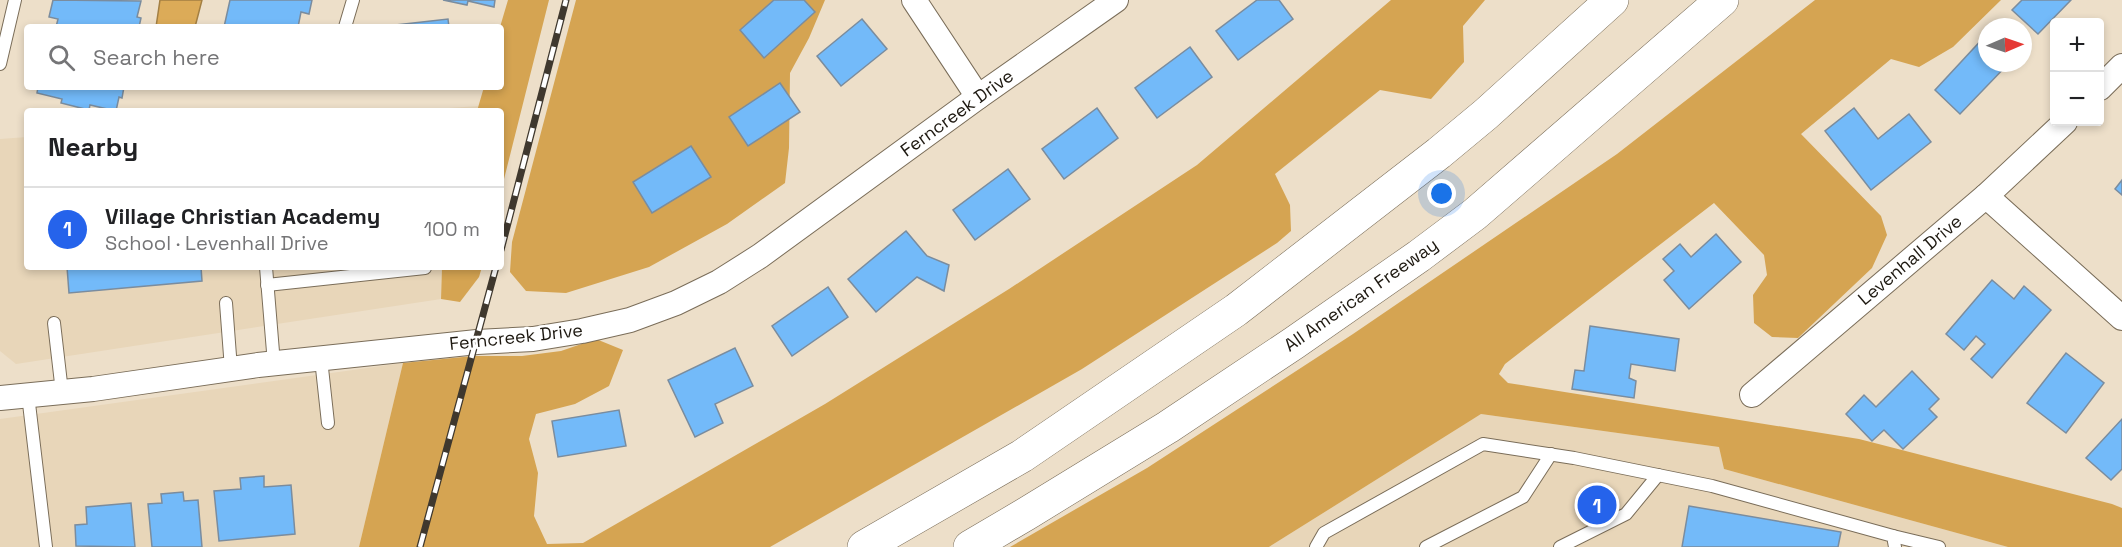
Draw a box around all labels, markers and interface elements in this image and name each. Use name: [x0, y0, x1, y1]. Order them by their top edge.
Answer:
north arrow: [1978, 18, 2032, 72]
map controls: [2050, 18, 2104, 126]
button: +: [2050, 18, 2104, 72]
search box: [24, 24, 504, 90]
icon: search: [45, 41, 78, 74]
text: Search here: [93, 43, 220, 71]
street label: Ferncreek Drive: [896, 64, 1018, 161]
button: −: [2050, 72, 2104, 126]
text: Nearby: [48, 130, 138, 164]
your location: [1427, 179, 1456, 208]
text: Village Christian Academy: [105, 202, 380, 230]
street label: Levenhall Drive: [1853, 209, 1966, 310]
text: 1: [63, 216, 72, 242]
text: 100 m: [424, 216, 480, 242]
text: School · Levenhall Drive: [105, 230, 329, 256]
street label: All American Freeway: [1279, 233, 1442, 356]
street label: Ferncreek Drive: [448, 318, 584, 355]
pin: 1: [1578, 482, 1616, 528]

